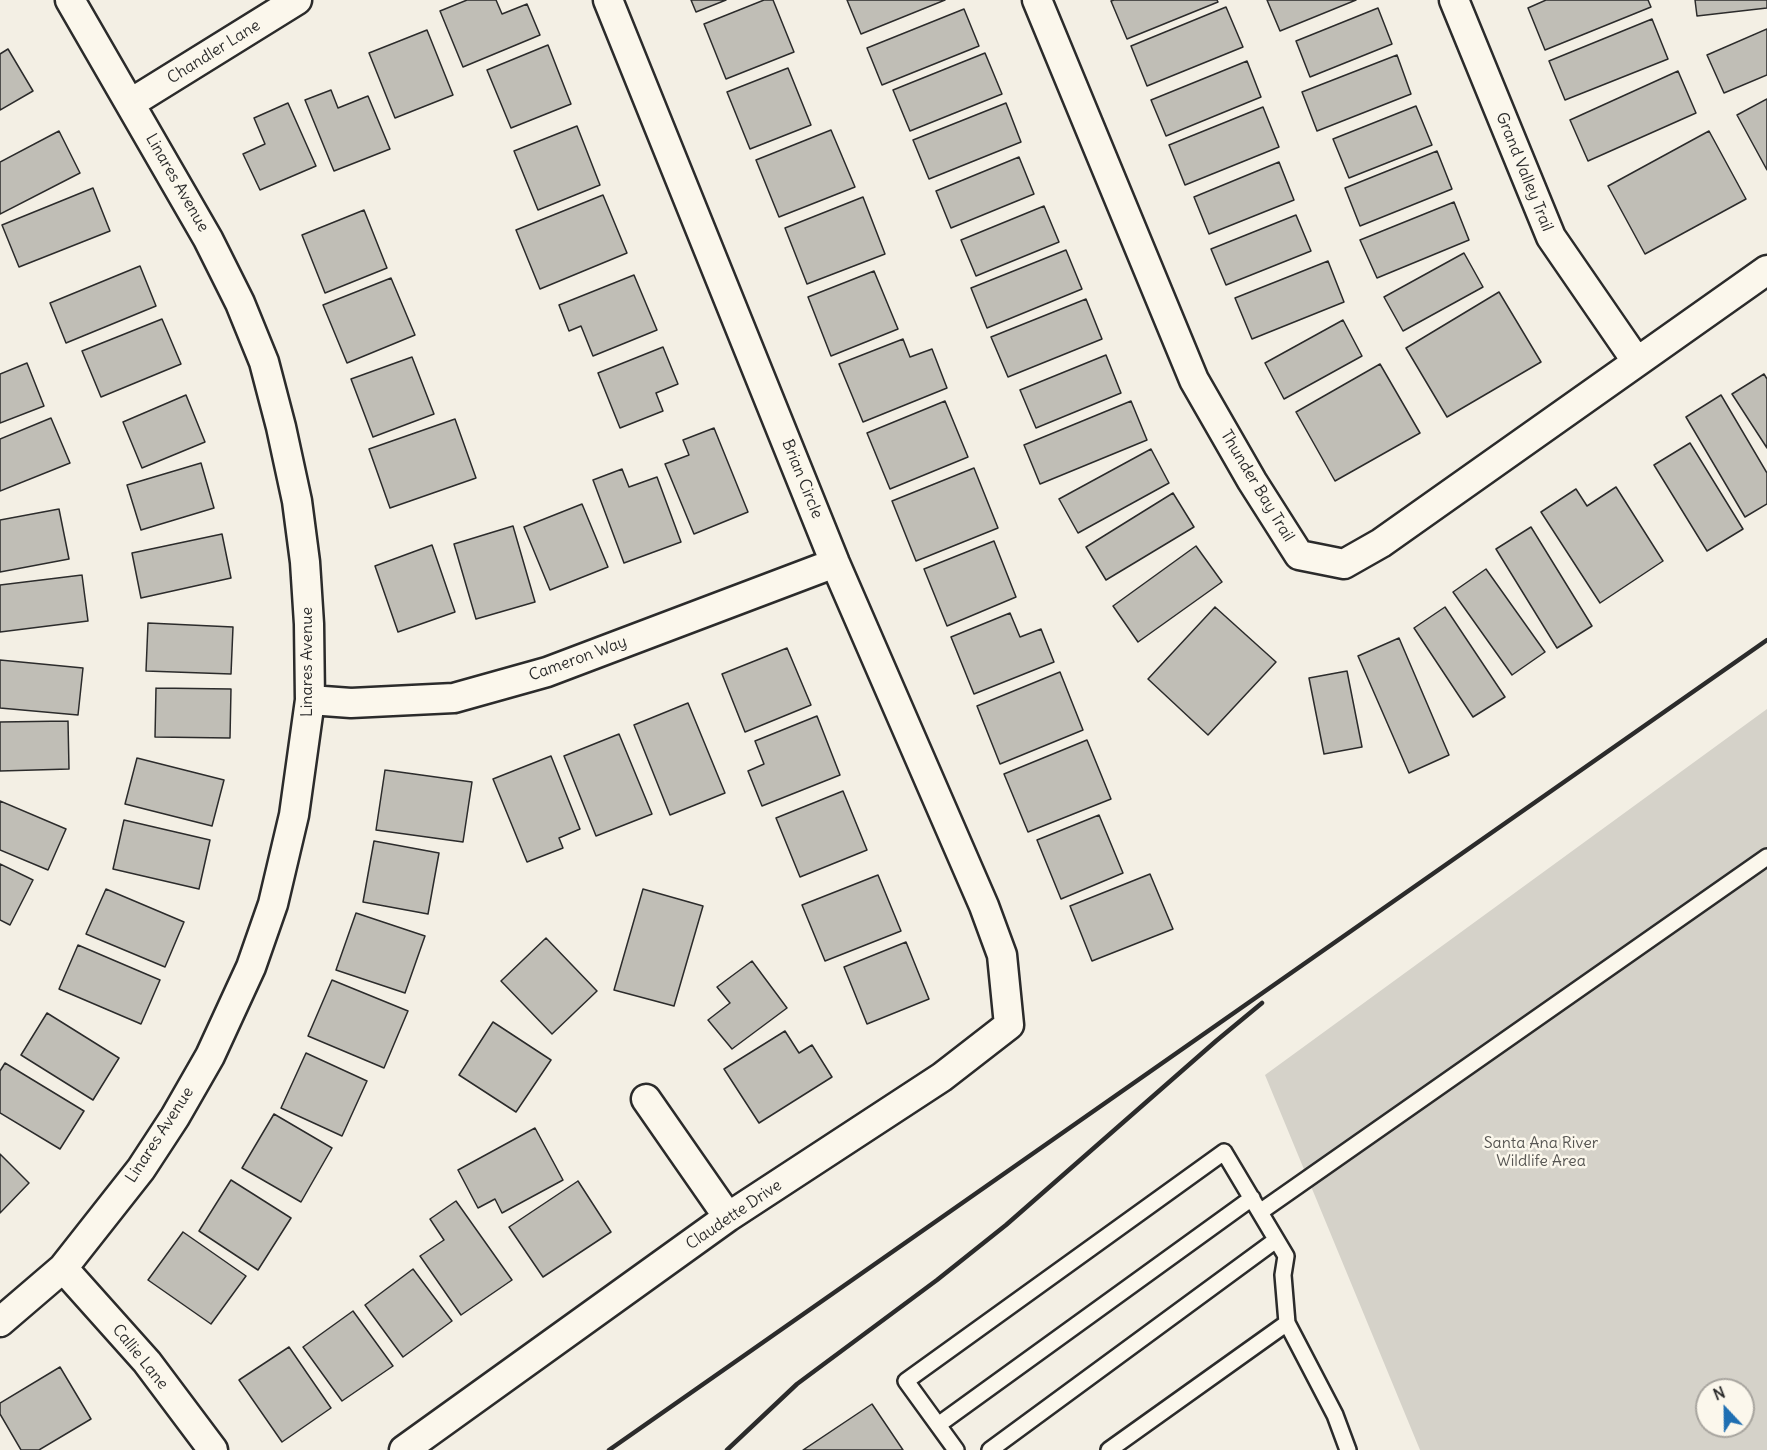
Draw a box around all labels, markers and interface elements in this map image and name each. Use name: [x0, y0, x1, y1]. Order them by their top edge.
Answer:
street label: Chandler Lane: [164, 16, 264, 88]
street label: Grand Valley Trail: [1491, 110, 1557, 234]
street label: Linares Avenue: [141, 131, 213, 235]
street label: Thunder Bay Trail: [1216, 427, 1298, 545]
street label: Brian Circle: [777, 437, 827, 521]
street label: Linares Avenue: [297, 607, 317, 717]
street label: Cameron Way: [526, 632, 630, 686]
street label: Linares Avenue: [122, 1084, 198, 1186]
park label: Santa Ana River Wildlife Area: [1484, 1133, 1598, 1171]
street label: Claudette Drive: [683, 1176, 785, 1254]
street label: Callie Lane: [108, 1321, 172, 1393]
north arrow: [1695, 1378, 1755, 1438]
text: N: [1710, 1382, 1728, 1405]

